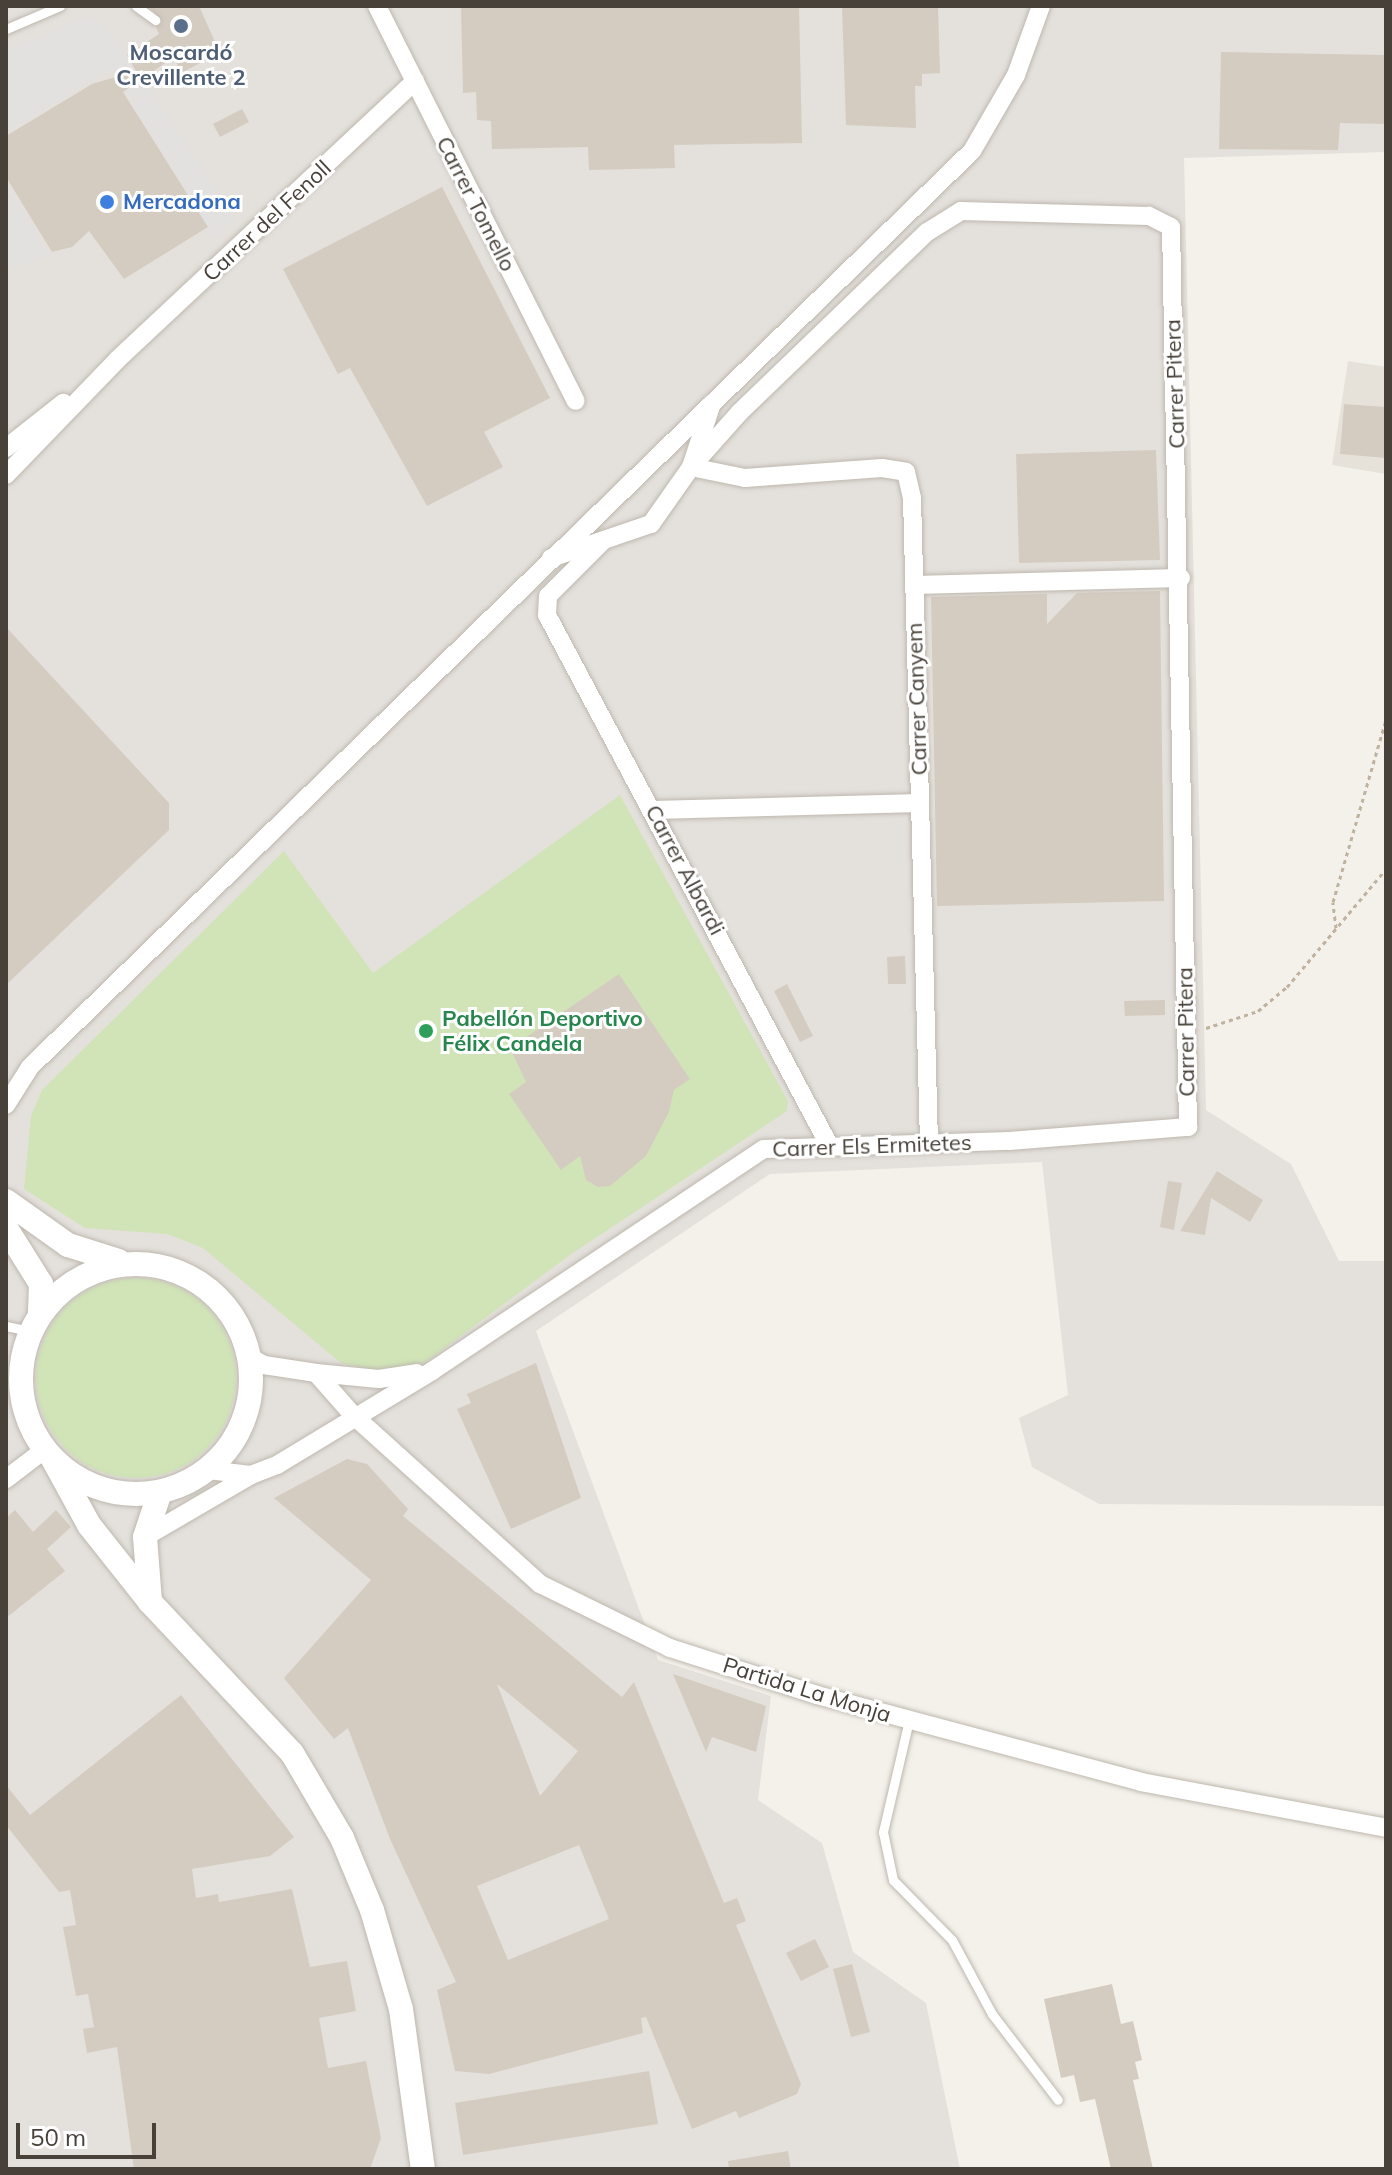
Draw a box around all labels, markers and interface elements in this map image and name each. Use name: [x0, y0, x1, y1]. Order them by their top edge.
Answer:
marker: Moscardó Crevillente 2: [172, 17, 190, 35]
place label: Moscardó Crevillente 2: [116, 39, 246, 90]
street label: Carrer Tomello: [431, 132, 521, 276]
street label: Carrer del Fenoll: [198, 155, 336, 287]
place label: Mercadona: [123, 189, 241, 215]
marker: Mercadona: [98, 193, 116, 211]
street label: Carrer Pitera: [1160, 319, 1190, 449]
street label: Carrer Canyem: [901, 622, 933, 776]
street label: Carrer Albardi: [640, 800, 730, 940]
street label: Carrer Pitera: [1172, 967, 1200, 1097]
place label: Pabellón Deportivo Félix Candela: [442, 1005, 643, 1056]
marker: Pabellón Deportivo Félix Candela: [417, 1022, 435, 1040]
street label: Carrer Els Ermitetes: [772, 1129, 972, 1163]
street label: Partida La Monja: [720, 1652, 894, 1728]
scale bar: [20, 2107, 160, 2157]
text: 50 m: [30, 2122, 86, 2152]

